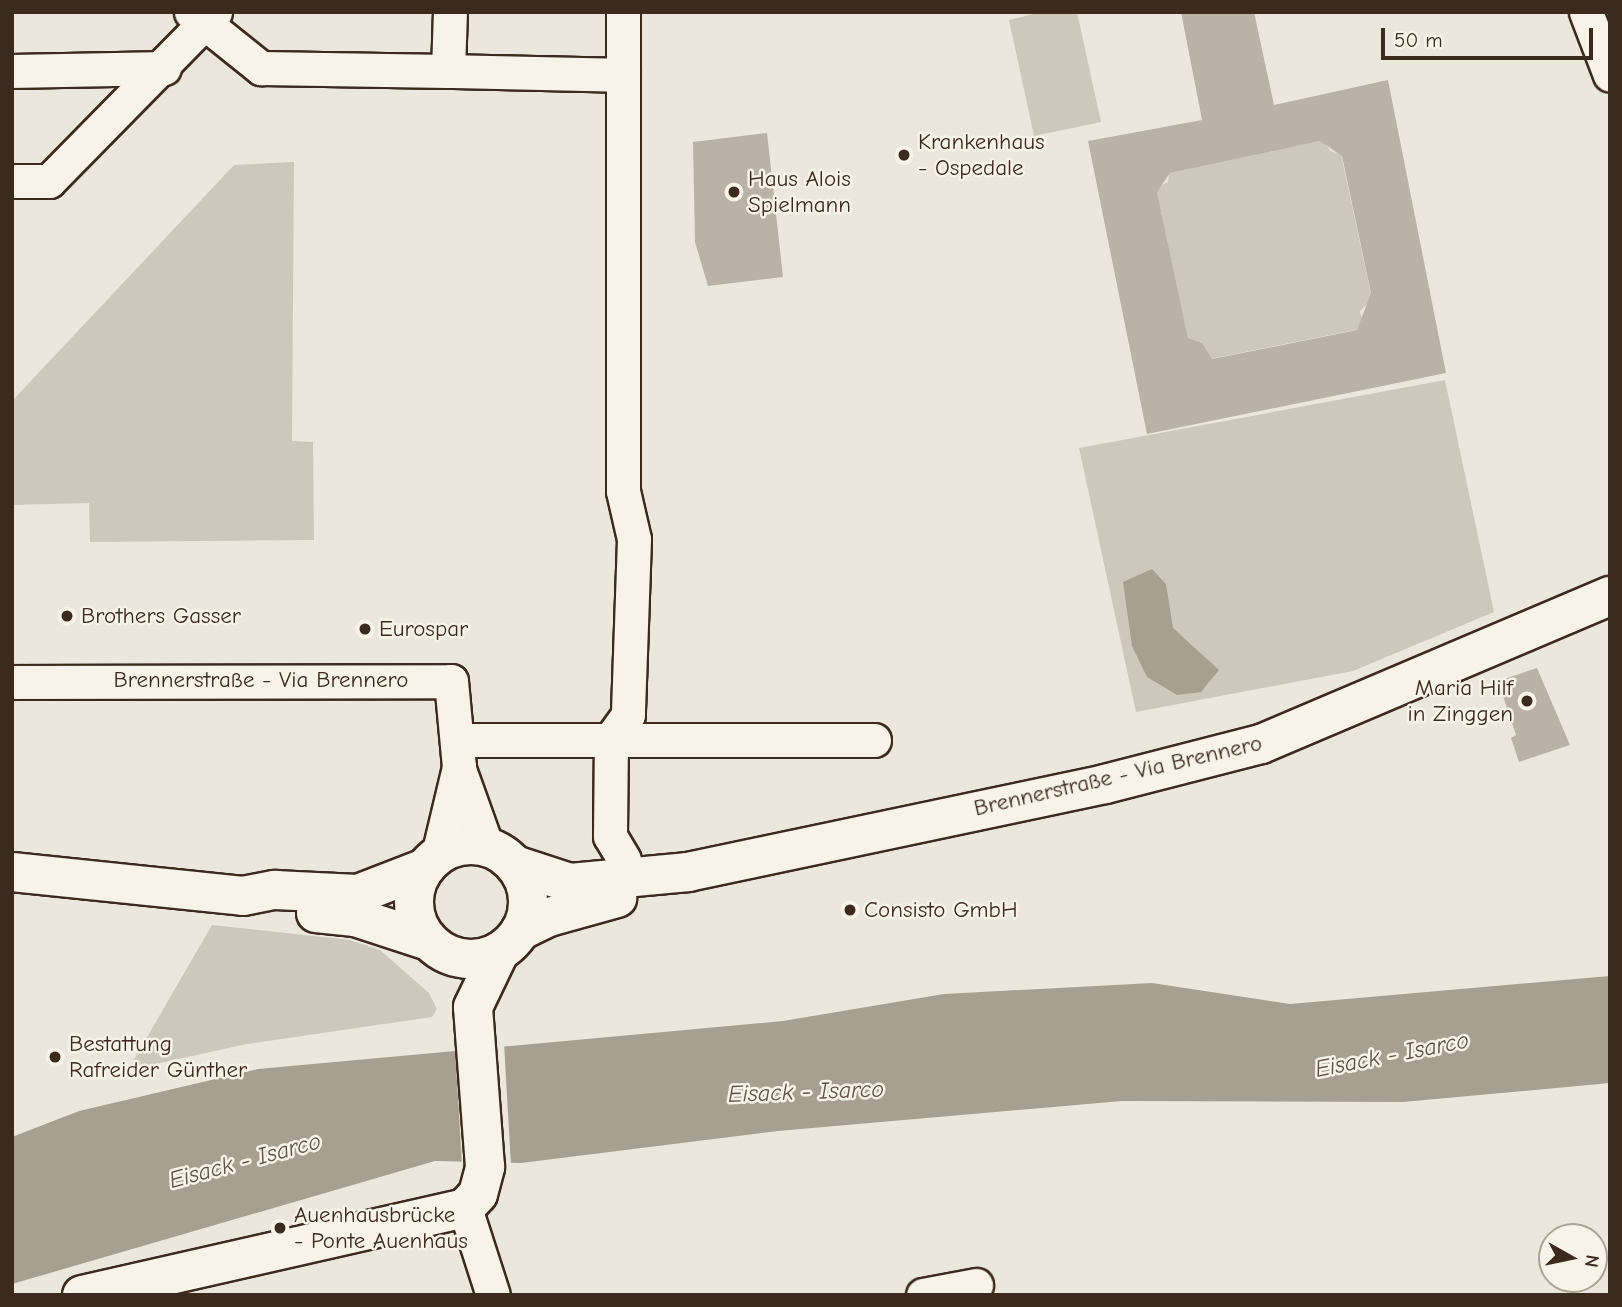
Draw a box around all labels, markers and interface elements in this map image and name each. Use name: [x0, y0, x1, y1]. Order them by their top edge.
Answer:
scale bar: [1384, 14, 1596, 58]
text: 50 m: [1394, 28, 1443, 52]
place label: Krankenhaus - Ospedale: [918, 128, 1045, 182]
marker: Krankenhaus - Ospedale: [896, 147, 912, 163]
place label: Haus Alois Spielmann: [748, 165, 851, 219]
marker: Haus Alois Spielmann: [726, 184, 742, 200]
place label: Brothers Gasser: [81, 602, 241, 630]
marker: Brothers Gasser: [59, 608, 75, 624]
place label: Eurospar: [379, 615, 468, 643]
marker: Eurospar: [357, 621, 373, 637]
street label: Brennerstraße - Via Brennero: [114, 666, 408, 694]
place label: Maria Hilf in Zinggen: [1407, 674, 1513, 728]
marker: Maria Hilf in Zinggen: [1519, 693, 1535, 709]
street label: Brennerstraße - Via Brennero: [971, 729, 1265, 823]
place label: Consisto GmbH: [864, 896, 1018, 924]
marker: Consisto GmbH: [842, 902, 858, 918]
water label: Eisack - Isarco: [1313, 1026, 1471, 1084]
place label: Bestattung Rafreider Günther: [69, 1030, 247, 1084]
marker: Bestattung Rafreider Günther: [47, 1049, 63, 1065]
water label: Eisack - Isarco: [727, 1075, 885, 1109]
water label: Eisack - Isarco: [166, 1127, 324, 1195]
place label: Auenhausbrücke - Ponte Auenhaus: [294, 1201, 468, 1255]
marker: Auenhausbrücke - Ponte Auenhaus: [272, 1220, 288, 1236]
north arrow: [1538, 1223, 1608, 1293]
text: N: [1580, 1253, 1604, 1269]

